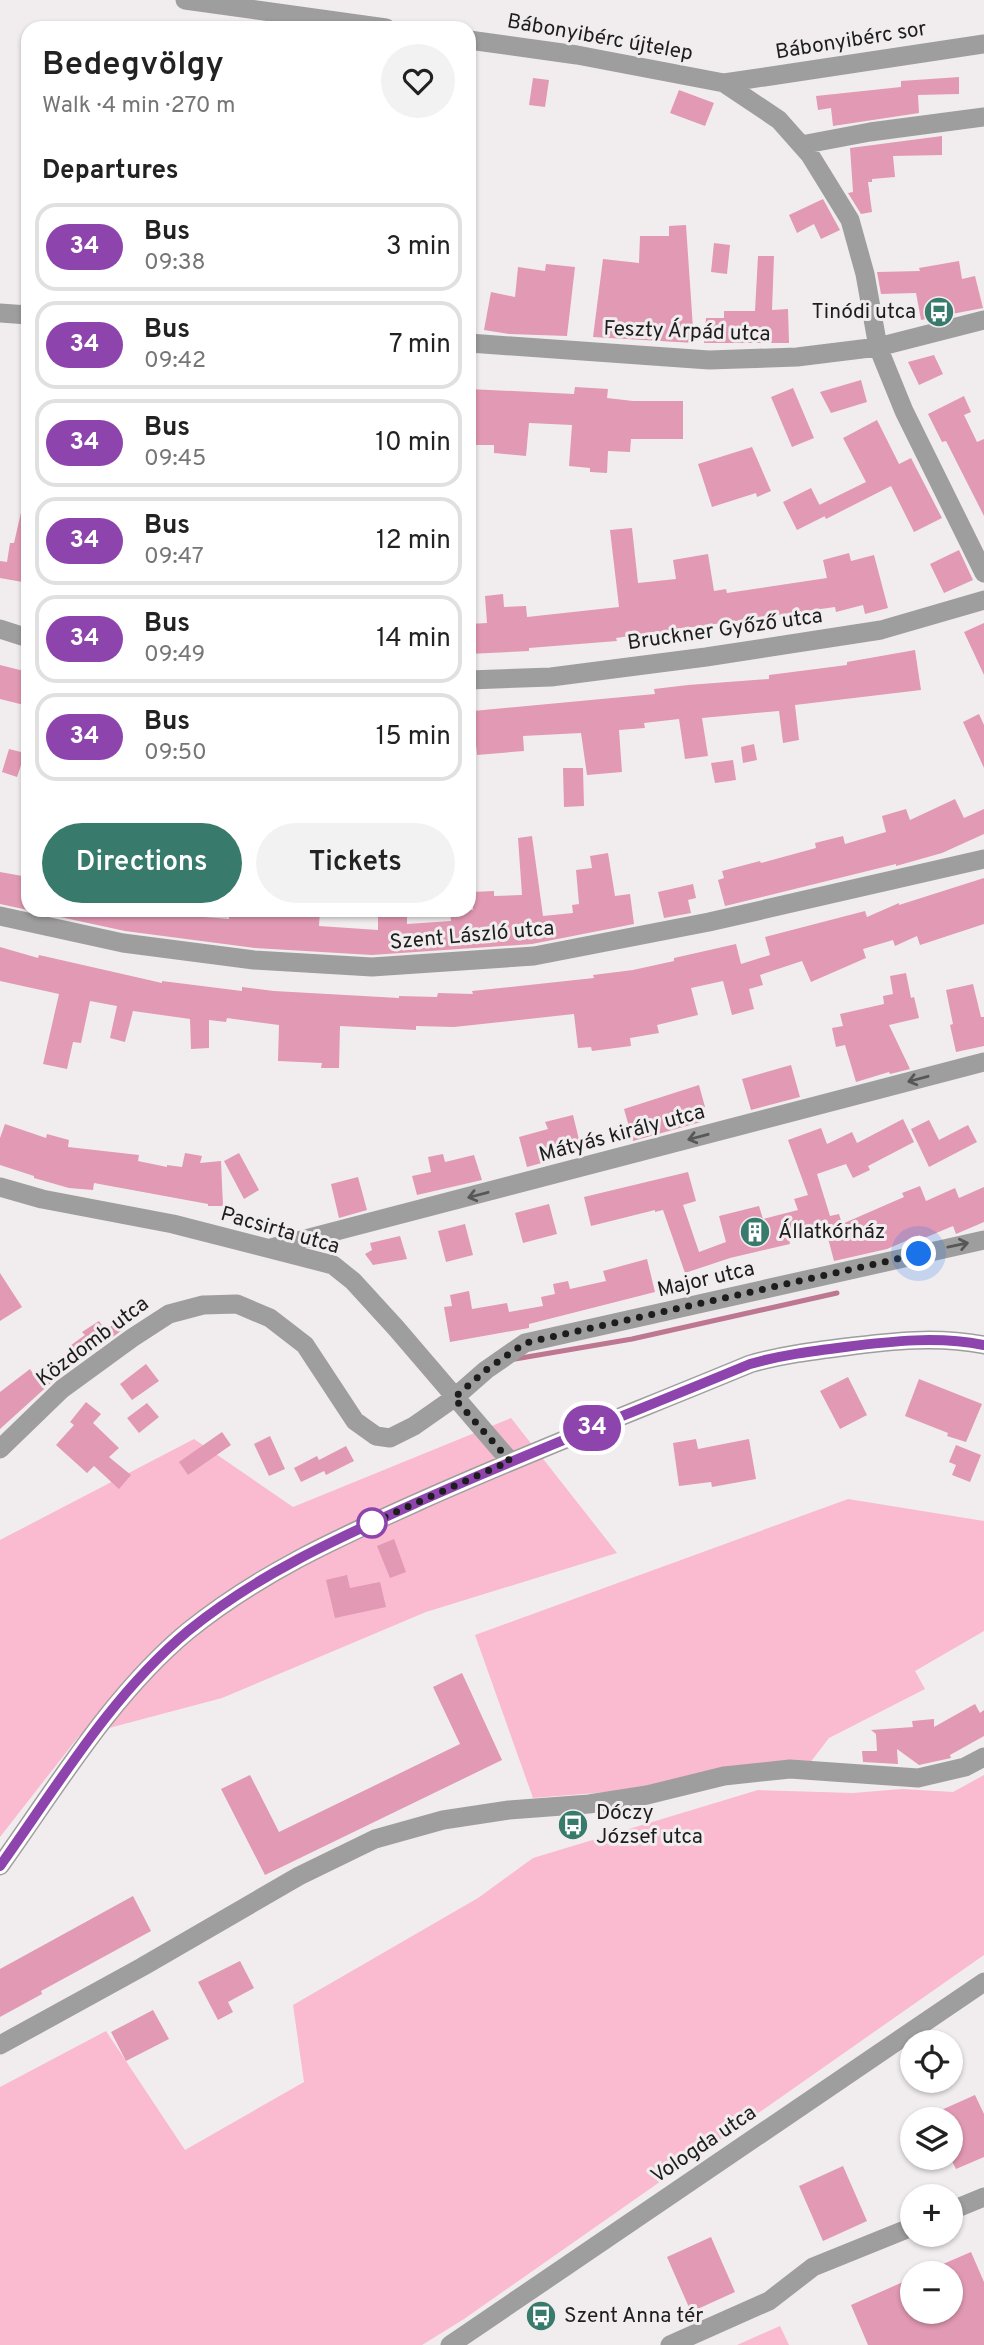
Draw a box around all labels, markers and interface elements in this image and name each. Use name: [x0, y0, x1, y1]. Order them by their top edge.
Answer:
street label: Bábonyibérc újtelep: [505, 8, 695, 68]
street label: Bábonyibérc sor: [773, 16, 929, 66]
button: heart: [381, 44, 455, 118]
text: Bedegvölgy: [42, 45, 224, 87]
text: Walk · 4 min · 270 m: [42, 92, 235, 121]
text: Departures: [42, 155, 179, 188]
text: Bus: [144, 216, 190, 249]
text: 3 min: [386, 231, 451, 264]
text: 34: [70, 232, 99, 262]
text: 09:38: [144, 249, 206, 278]
bus stop icon: Tinódi utca: [922, 295, 956, 329]
place label: Tinódi utca: [812, 299, 916, 326]
text: Bus: [144, 314, 190, 347]
street label: Feszty Árpád utca: [603, 315, 771, 348]
text: 7 min: [389, 329, 451, 362]
text: 34: [70, 330, 99, 360]
text: 09:42: [144, 347, 206, 376]
text: Bus: [144, 412, 190, 445]
text: 10 min: [375, 427, 451, 460]
text: 34: [70, 428, 99, 458]
text: 09:45: [144, 445, 206, 474]
text: Bus: [144, 510, 190, 543]
text: 12 min: [376, 525, 451, 558]
text: 34: [70, 526, 99, 556]
text: 09:47: [144, 543, 204, 572]
street label: Bruckner Győző utca: [626, 603, 824, 657]
text: Bus: [144, 608, 190, 641]
text: 14 min: [376, 623, 451, 656]
text: 34: [70, 624, 99, 654]
text: 09:49: [144, 641, 205, 670]
text: Bus: [144, 706, 190, 739]
text: 15 min: [376, 721, 451, 754]
text: 34: [70, 722, 99, 752]
text: 09:50: [144, 739, 207, 768]
button: Directions: [42, 823, 242, 903]
button: Tickets: [256, 823, 455, 903]
street label: Szent László utca: [389, 915, 555, 957]
one-way arrow: [907, 1073, 930, 1086]
street label: Mátyás király utca: [536, 1099, 708, 1169]
one-way arrow: [687, 1132, 709, 1145]
one-way arrow: [467, 1189, 489, 1202]
street label: Pacsirta utca: [217, 1201, 343, 1261]
building icon: Állatkórház: [738, 1215, 772, 1249]
place label: Állatkórház: [778, 1218, 885, 1246]
your location: [901, 1236, 936, 1271]
one-way arrow: [946, 1238, 969, 1252]
street label: Major utca: [655, 1256, 757, 1304]
street label: Közdomb utca: [31, 1291, 155, 1393]
line badge: 34: [560, 1405, 624, 1451]
text: 34: [577, 1413, 607, 1443]
unlabelled marker: [357, 1508, 387, 1538]
place label: Dóczy József utca: [596, 1800, 703, 1851]
bus stop icon: Dóczy József utca: [556, 1808, 590, 1842]
map controls: [900, 2030, 963, 2324]
button: locate: [900, 2030, 963, 2093]
street label: Vologda utca: [646, 2100, 762, 2190]
button: layers: [900, 2107, 963, 2170]
button: +: [900, 2184, 963, 2247]
button: −: [900, 2261, 963, 2324]
bus stop icon: Szent Anna tér: [524, 2299, 558, 2333]
place label: Szent Anna tér: [564, 2303, 703, 2330]

